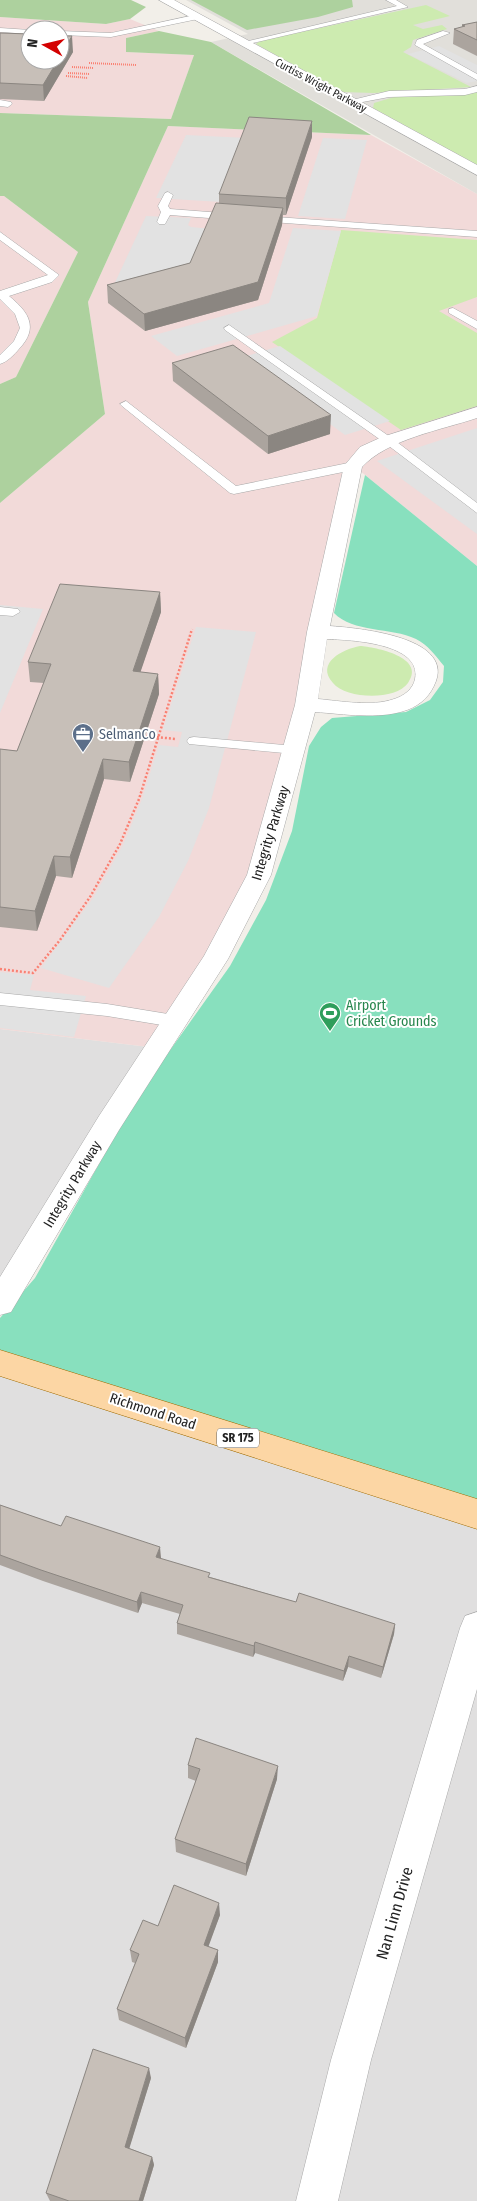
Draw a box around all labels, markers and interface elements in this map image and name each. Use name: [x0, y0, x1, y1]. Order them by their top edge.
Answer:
north arrow: [20, 20, 70, 70]
text: N: [24, 38, 42, 49]
street label: Curtiss Wright Parkway: [273, 56, 369, 115]
office icon: SelmanCo: [71, 722, 95, 753]
place label: SelmanCo: [99, 726, 156, 743]
street label: Integrity Parkway: [248, 783, 293, 883]
place label: Airport Cricket Grounds: [346, 997, 437, 1030]
sports icon: Airport Cricket Grounds: [318, 1001, 342, 1032]
street label: Integrity Parkway: [40, 1137, 105, 1231]
street label: Richmond Road: [107, 1390, 198, 1433]
road number: SR 175: [217, 1429, 259, 1448]
street label: Nan Linn Drive: [372, 1865, 417, 1962]

